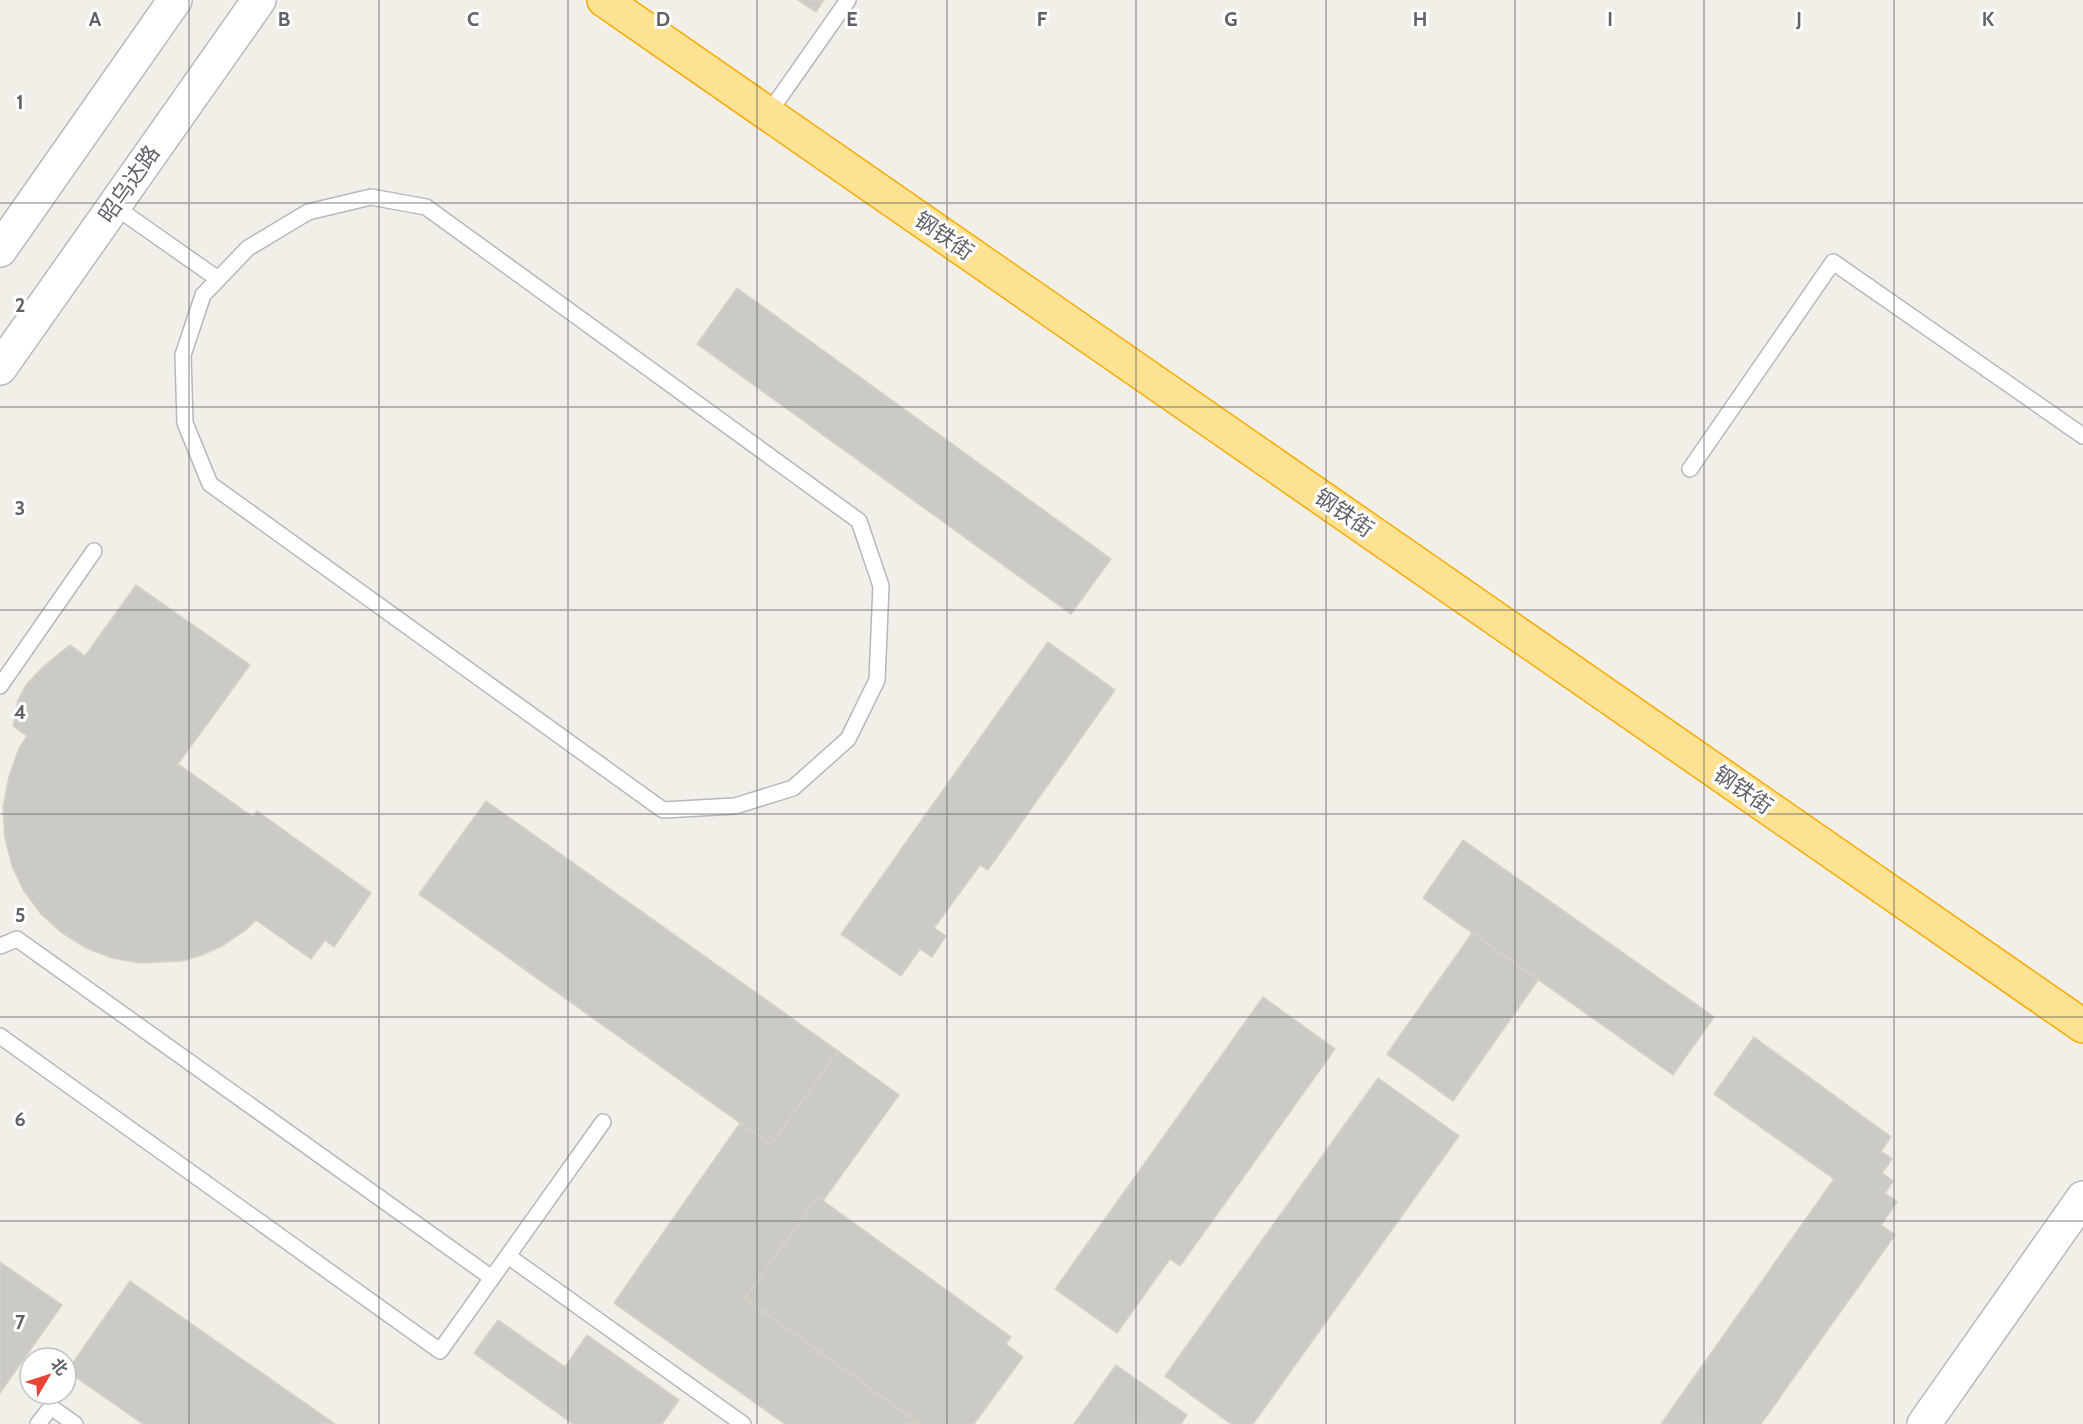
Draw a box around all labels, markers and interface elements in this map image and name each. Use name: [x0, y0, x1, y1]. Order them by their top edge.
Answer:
text: A: [89, 7, 102, 31]
text: B: [278, 7, 290, 31]
text: C: [467, 7, 479, 31]
text: D: [656, 7, 670, 31]
text: E: [846, 7, 858, 31]
text: F: [1037, 7, 1048, 31]
text: G: [1224, 7, 1238, 31]
text: H: [1413, 7, 1427, 31]
text: I: [1607, 7, 1613, 31]
text: J: [1795, 7, 1802, 31]
text: K: [1982, 7, 1995, 31]
text: 1: [16, 90, 24, 114]
street label: 昭乌达路: [93, 140, 165, 228]
street label: 钢铁街: [909, 206, 979, 266]
text: 2: [15, 293, 25, 317]
street label: 钢铁街: [1309, 483, 1379, 543]
text: 3: [15, 496, 25, 520]
text: 4: [14, 700, 26, 724]
street label: 钢铁街: [1708, 760, 1778, 820]
text: 5: [15, 903, 25, 927]
text: 6: [14, 1107, 26, 1131]
text: 7: [15, 1310, 26, 1334]
north arrow: [18, 1346, 78, 1406]
text: 北: [47, 1355, 72, 1379]

